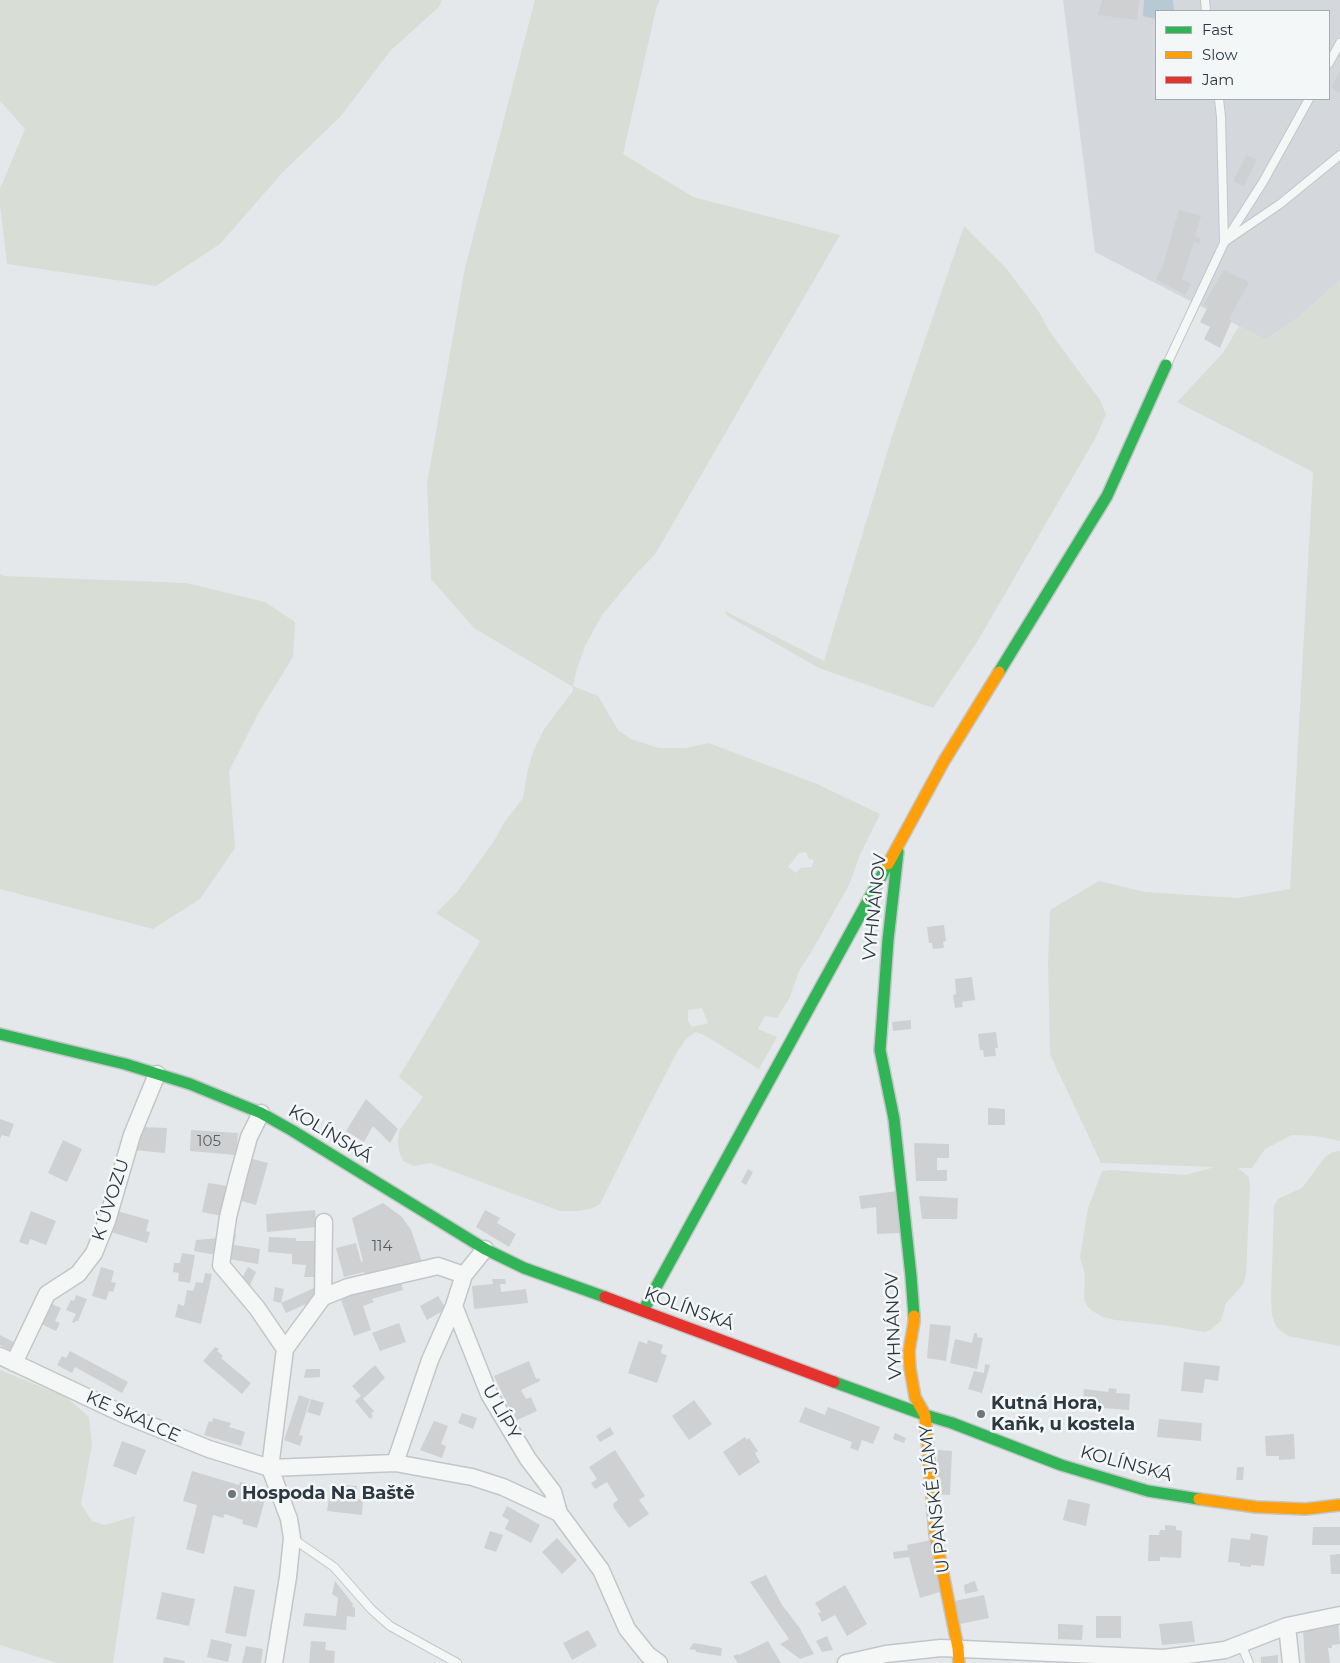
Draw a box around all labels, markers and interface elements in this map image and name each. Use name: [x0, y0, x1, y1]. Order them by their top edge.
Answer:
legend: [1155, 10, 1330, 100]
text: Fast: [1202, 20, 1233, 39]
text: Slow: [1202, 45, 1238, 64]
text: Jam: [1202, 70, 1234, 89]
street label: VYHNÁNOV: [859, 852, 891, 962]
street label: KOLÍNSKÁ: [284, 1100, 376, 1168]
house number: 105: [197, 1133, 221, 1151]
street label: K ÚVOZU: [88, 1156, 134, 1244]
house number: 114: [372, 1238, 392, 1256]
street label: VYHNÁNOV: [881, 1272, 907, 1380]
street label: KOLÍNSKÁ: [641, 1283, 737, 1335]
street label: U LÍPY: [477, 1381, 525, 1443]
street label: KE SKALCE: [82, 1387, 184, 1447]
place label: Kutná Hora, Kaňk, u kostela: [991, 1393, 1135, 1436]
marker: Kutná Hora, Kaňk, u kostela: [975, 1408, 987, 1420]
street label: U PANSKÉ JÁMY: [915, 1424, 955, 1574]
street label: KOLÍNSKÁ: [1078, 1441, 1174, 1487]
place label: Hospoda Na Baště: [242, 1483, 415, 1505]
marker: Hospoda Na Baště: [226, 1488, 238, 1500]

